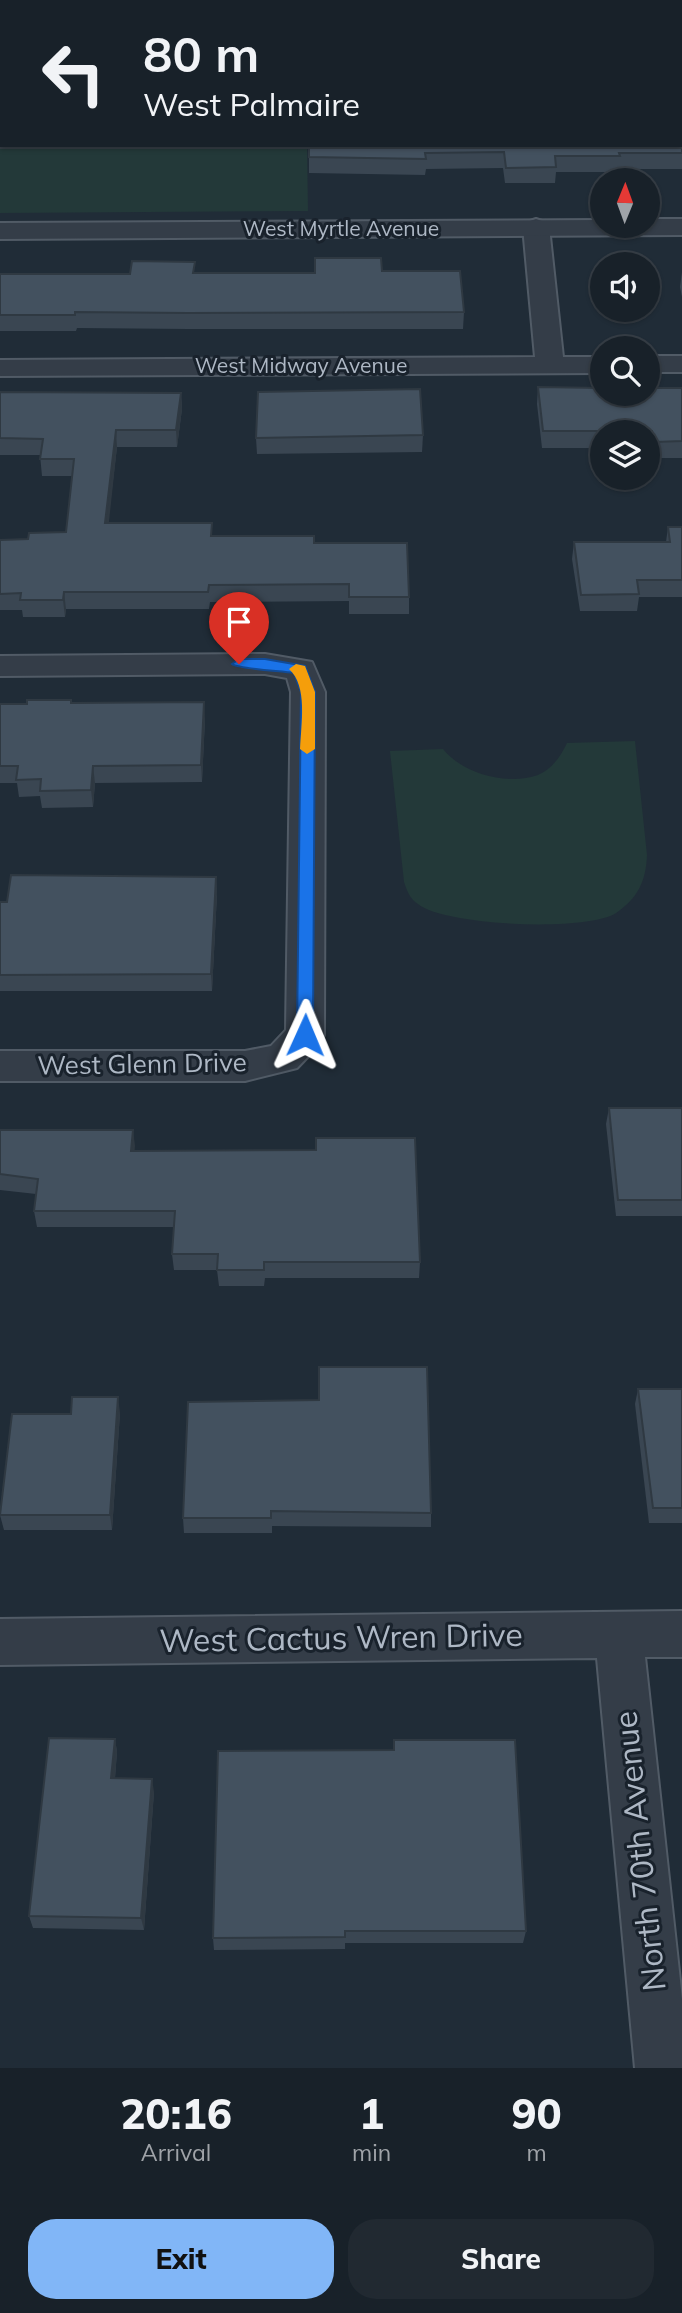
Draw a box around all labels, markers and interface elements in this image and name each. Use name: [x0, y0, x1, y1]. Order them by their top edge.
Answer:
text: 80 m: [143, 23, 259, 84]
icon: left: [28, 28, 119, 119]
text: West Palmaire: [143, 84, 360, 124]
north arrow: [590, 168, 660, 238]
map controls: [590, 168, 660, 490]
street label: West Myrtle Avenue: [243, 215, 439, 241]
button: sound: [590, 252, 660, 322]
button: search: [590, 336, 660, 406]
street label: West Midway Avenue: [195, 352, 407, 378]
button: layers: [590, 420, 660, 490]
pin: [209, 592, 269, 664]
icon: arrive: [220, 603, 258, 641]
position arrow: [268, 998, 342, 1072]
street label: West Glenn Drive: [37, 1045, 247, 1082]
street label: West Cactus Wren Drive: [159, 1614, 523, 1660]
street label: North 70th Avenue: [604, 1709, 674, 1993]
text: 20:16: [120, 2087, 232, 2140]
text: 1: [359, 2087, 384, 2140]
text: 90: [511, 2087, 562, 2140]
text: Arrival: [141, 2138, 211, 2167]
text: min: [352, 2138, 391, 2167]
text: m: [527, 2138, 547, 2167]
button: Exit: [28, 2219, 334, 2299]
button: Share: [348, 2219, 654, 2299]

